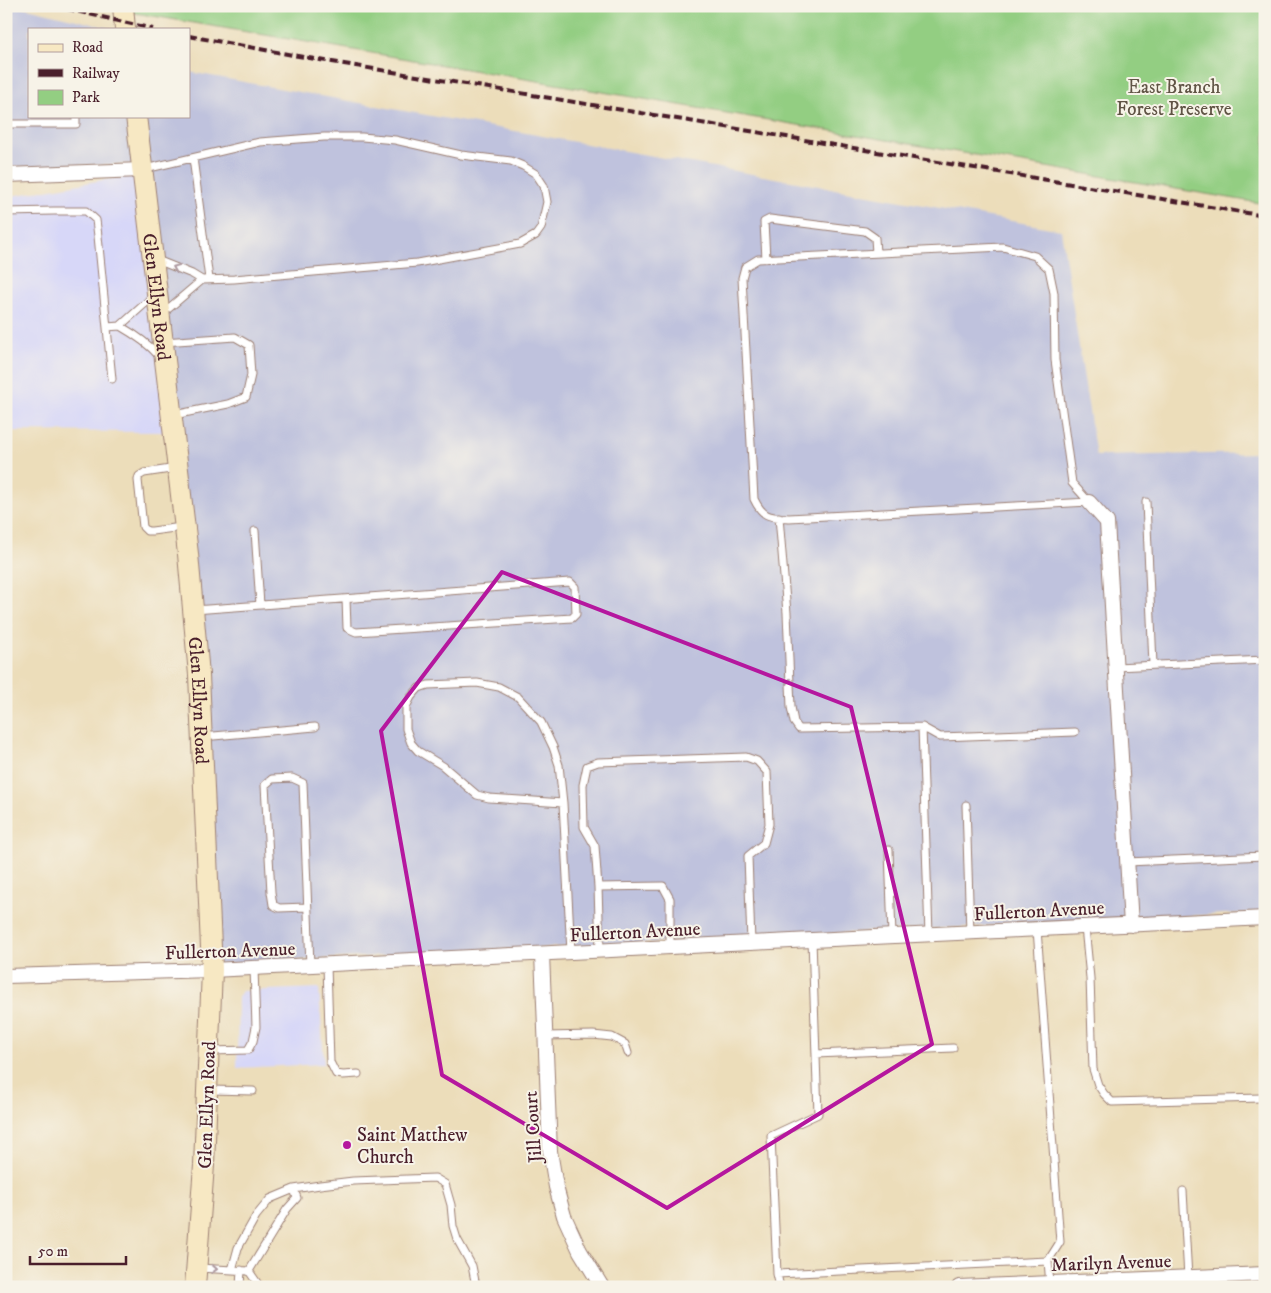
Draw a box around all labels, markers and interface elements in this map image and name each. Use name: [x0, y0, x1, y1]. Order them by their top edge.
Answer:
legend: [28, 28, 190, 118]
text: Road: [72, 38, 104, 57]
text: Railway: [72, 64, 120, 83]
park label: East Branch Forest Preserve: [1116, 76, 1232, 121]
text: Park: [72, 88, 101, 107]
street label: Glen Ellyn Road: [137, 232, 175, 362]
one-way arrow: [172, 263, 181, 274]
street label: Glen Ellyn Road: [183, 636, 213, 765]
one-way arrow: [785, 678, 795, 686]
street label: Fullerton Avenue: [973, 897, 1105, 926]
street label: Fullerton Avenue: [569, 918, 701, 947]
street label: Fullerton Avenue: [164, 938, 296, 965]
street label: Glen Ellyn Road: [194, 1040, 221, 1169]
street label: Jill Court: [520, 1090, 548, 1165]
place label: Saint Matthew Church: [357, 1124, 467, 1169]
marker: Saint Matthew Church: [341, 1139, 353, 1151]
scale bar: [30, 1233, 126, 1265]
text: 50 m: [38, 1242, 68, 1261]
street label: Marilyn Avenue: [1050, 1250, 1172, 1277]
one-way arrow: [210, 1264, 218, 1275]

